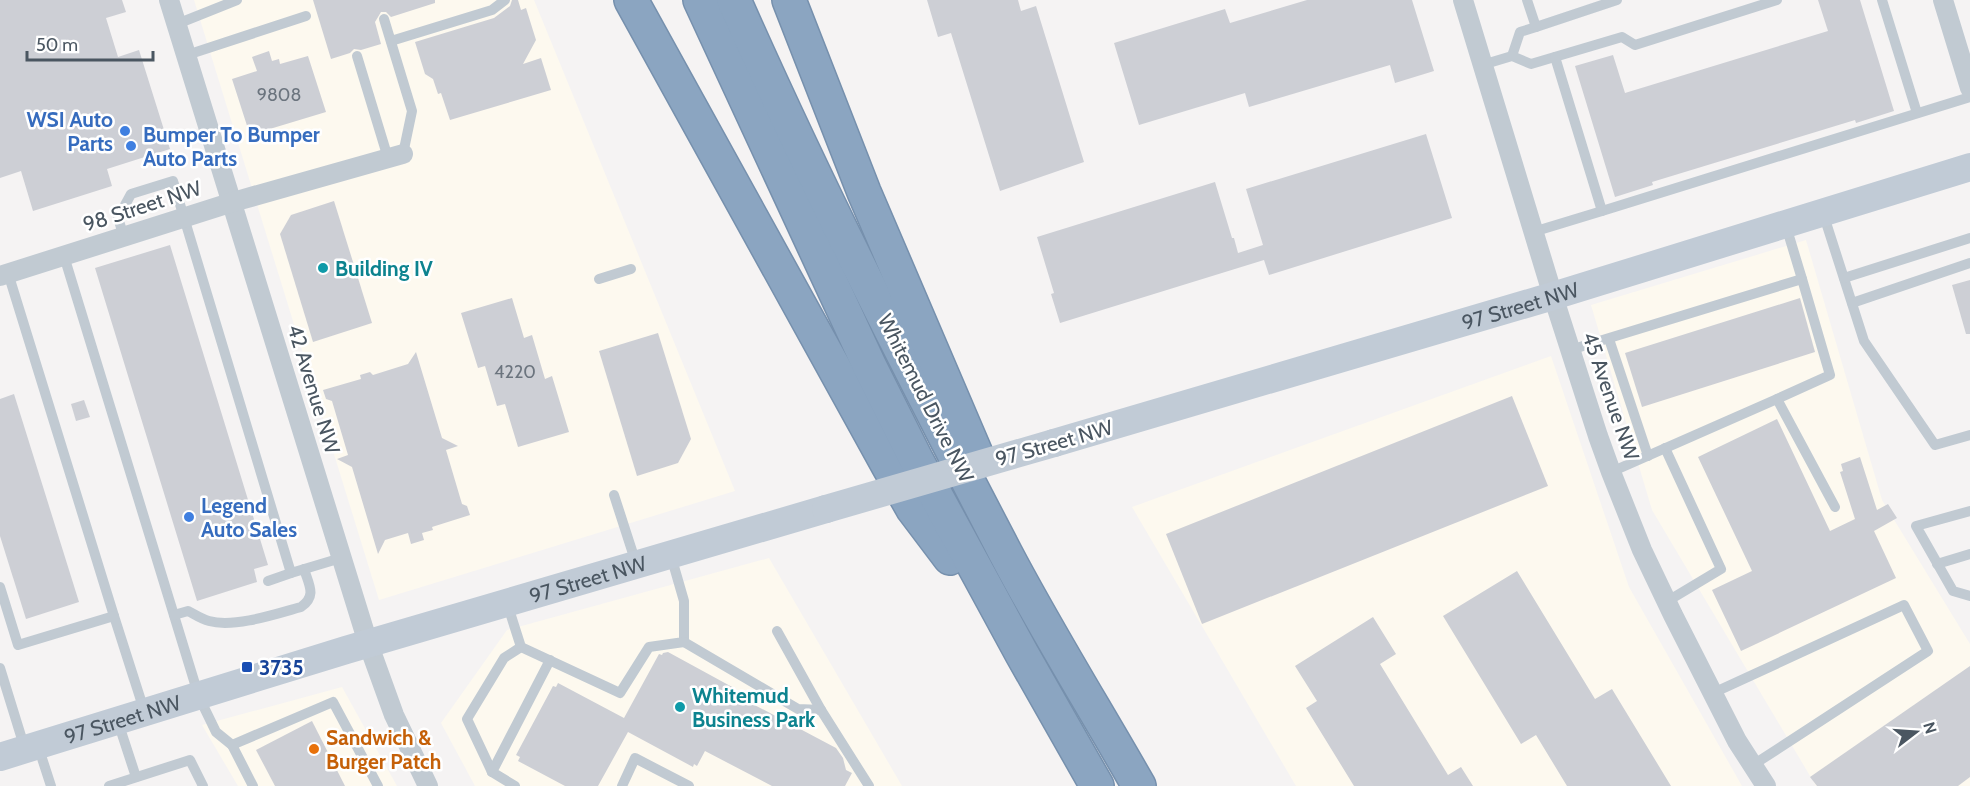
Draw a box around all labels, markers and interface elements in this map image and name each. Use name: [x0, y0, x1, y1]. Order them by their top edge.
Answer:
scale bar: [27, 24, 153, 62]
text: 50 m: [36, 34, 78, 56]
house number: 9808: [257, 84, 301, 106]
place label: WSI Auto Parts: [26, 107, 113, 156]
place label: Bumper To Bumper Auto Parts: [143, 122, 320, 171]
marker: WSI Auto Parts: [118, 124, 132, 138]
marker: Bumper To Bumper Auto Parts: [124, 139, 138, 153]
street label: 98 Street NW: [80, 175, 204, 237]
place label: Building IV: [335, 256, 433, 281]
marker: Building IV: [316, 261, 330, 275]
street label: 97 Street NW: [1459, 276, 1582, 335]
street label: Whitemud Drive NW: [873, 310, 979, 487]
street label: 42 Avenue NW: [282, 321, 346, 457]
street label: 45 Avenue NW: [1577, 328, 1645, 464]
house number: 4220: [494, 361, 536, 383]
street label: 97 Street NW: [993, 414, 1116, 472]
place label: Legend Auto Sales: [201, 493, 297, 542]
marker: Legend Auto Sales: [182, 510, 196, 524]
street label: 97 Street NW: [526, 550, 649, 608]
place label: 3735: [259, 655, 304, 680]
marker: 3735: [240, 660, 254, 674]
place label: Whitemud Business Park: [692, 683, 816, 732]
street label: 97 Street NW: [61, 689, 184, 749]
marker: Whitemud Business Park: [673, 700, 687, 714]
north arrow: [1886, 702, 1946, 762]
text: N: [1919, 720, 1941, 736]
place label: Sandwich & Burger Patch: [326, 725, 441, 774]
marker: Sandwich & Burger Patch: [307, 742, 321, 756]

